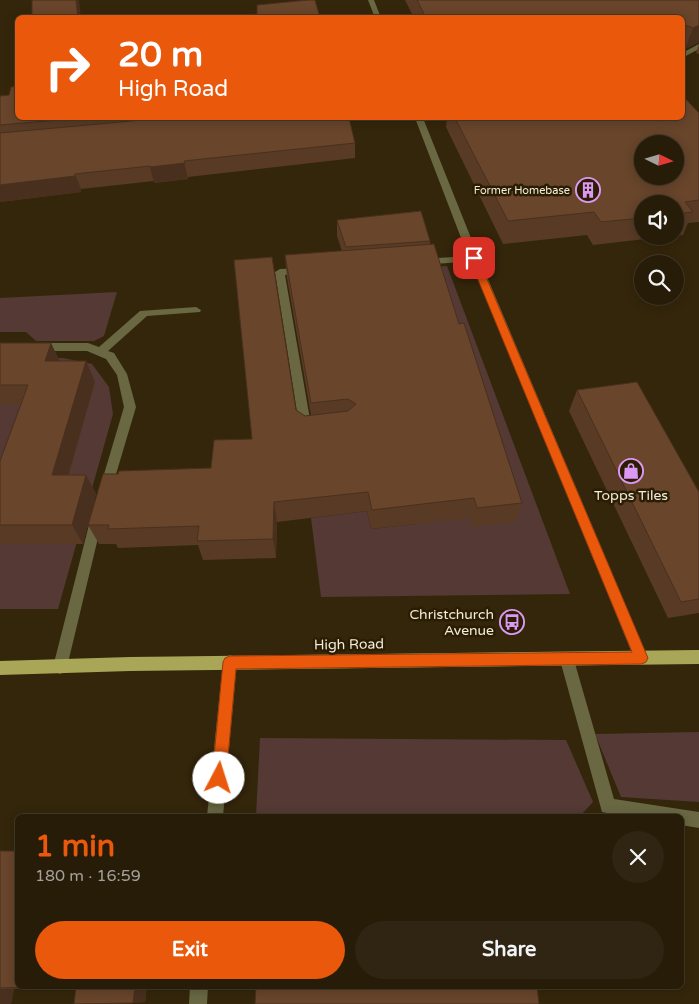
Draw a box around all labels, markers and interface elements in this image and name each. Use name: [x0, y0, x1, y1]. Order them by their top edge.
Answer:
text: 20 m: [118, 34, 203, 76]
icon: right: [35, 35, 100, 100]
text: High Road: [118, 76, 228, 102]
north arrow: [634, 135, 684, 185]
map controls: [634, 135, 684, 305]
building icon: Former Homebase: [575, 177, 601, 203]
place label: Former Homebase: [474, 184, 570, 197]
button: sound: [634, 195, 684, 245]
pin: [453, 237, 495, 279]
icon: arrive: [460, 244, 488, 272]
button: search: [634, 255, 684, 305]
shop icon: Topps Tiles: [618, 458, 644, 484]
place label: Topps Tiles: [594, 487, 668, 504]
place label: Christchurch Avenue: [409, 606, 494, 639]
bus stop icon: Christchurch Avenue: [499, 609, 525, 635]
street label: High Road: [314, 635, 384, 654]
position arrow: [192, 751, 244, 803]
text: 1 min: [35, 828, 115, 865]
button: close: [612, 831, 664, 883]
text: 180 m · 16:59: [35, 866, 141, 886]
button: Exit: [35, 921, 345, 979]
button: Share: [355, 921, 664, 979]

